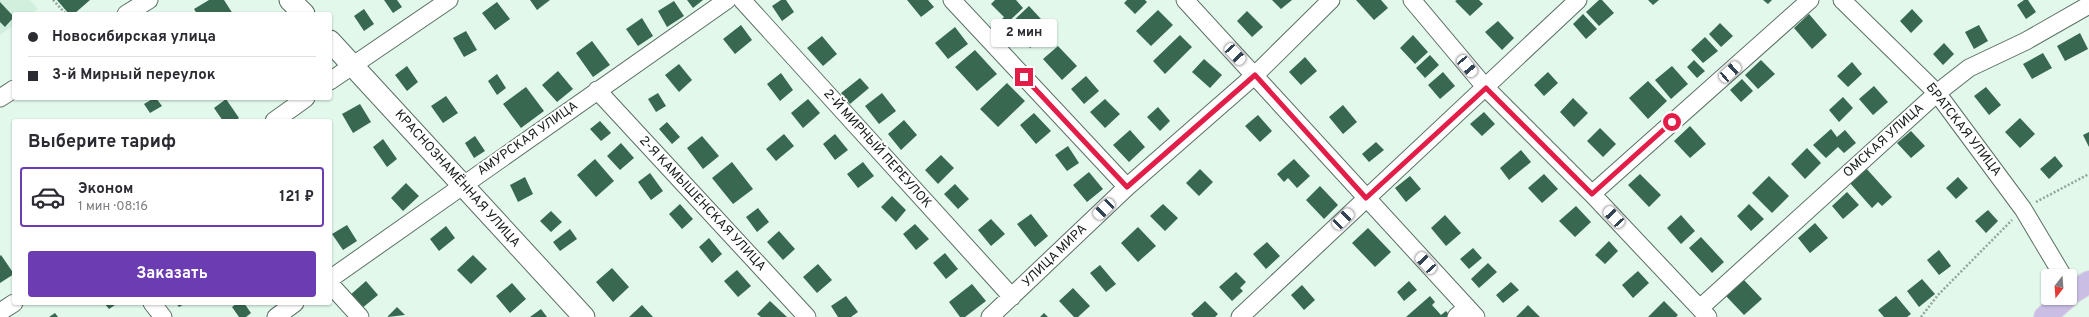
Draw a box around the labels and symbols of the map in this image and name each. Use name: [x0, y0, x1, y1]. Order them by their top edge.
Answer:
callout: 2 мин: [991, 19, 1057, 47]
car: [1222, 41, 1248, 67]
car: [1455, 53, 1479, 79]
car: [1717, 60, 1743, 84]
route end: [1015, 68, 1033, 86]
street label: БРАТСКАЯ УЛИЦА: [1922, 80, 2004, 180]
street label: 2-Й МИРНЫЙ ПЕРЕУЛОК: [819, 85, 936, 212]
street label: АМУРСКАЯ УЛИЦА: [475, 98, 581, 180]
street label: ОМСКАЯ УЛИЦА: [1840, 101, 1928, 181]
street label: КРАСНОЗНАМЁННАЯ УЛИЦА: [391, 105, 525, 251]
route start: [1663, 113, 1681, 131]
street label: 2-Я КАМЫШЕНСКАЯ УЛИЦА: [635, 133, 769, 275]
car: [1091, 196, 1117, 222]
car: [1601, 204, 1627, 230]
car: [1330, 206, 1356, 232]
street label: УЛИЦА МИРА: [1019, 221, 1091, 291]
car: [1413, 250, 1439, 276]
north arrow: [2041, 269, 2077, 305]

